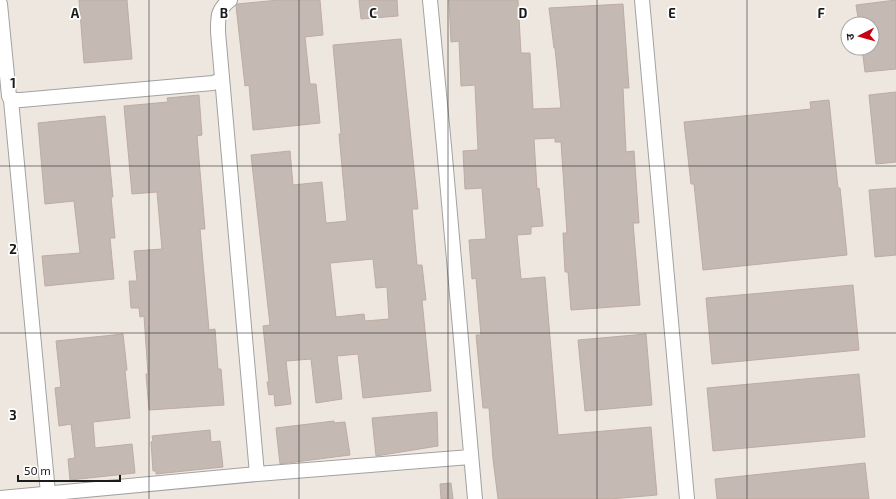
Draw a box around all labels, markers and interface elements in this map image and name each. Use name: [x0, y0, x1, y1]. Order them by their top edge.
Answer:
text: A: [71, 5, 80, 21]
text: B: [220, 5, 228, 21]
text: C: [369, 5, 377, 21]
text: D: [519, 5, 528, 21]
text: E: [668, 5, 676, 21]
text: F: [817, 5, 825, 21]
north arrow: [840, 16, 880, 56]
text: उ: [843, 33, 856, 41]
text: 1: [10, 75, 16, 91]
text: 2: [9, 241, 17, 257]
text: 3: [9, 407, 17, 423]
scale bar: [18, 457, 120, 483]
text: 50 m: [24, 463, 51, 477]

